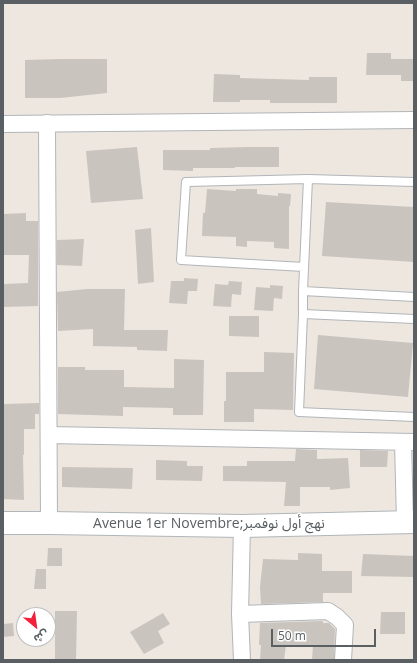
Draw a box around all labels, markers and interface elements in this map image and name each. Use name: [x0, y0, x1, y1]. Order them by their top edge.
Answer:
street label: Avenue 1er Novembre;نهج أول نوفمبر: [93, 516, 325, 532]
north arrow: [16, 607, 56, 647]
scale bar: [273, 621, 378, 647]
text: ش: [31, 627, 52, 647]
text: 50 m: [278, 627, 306, 644]

